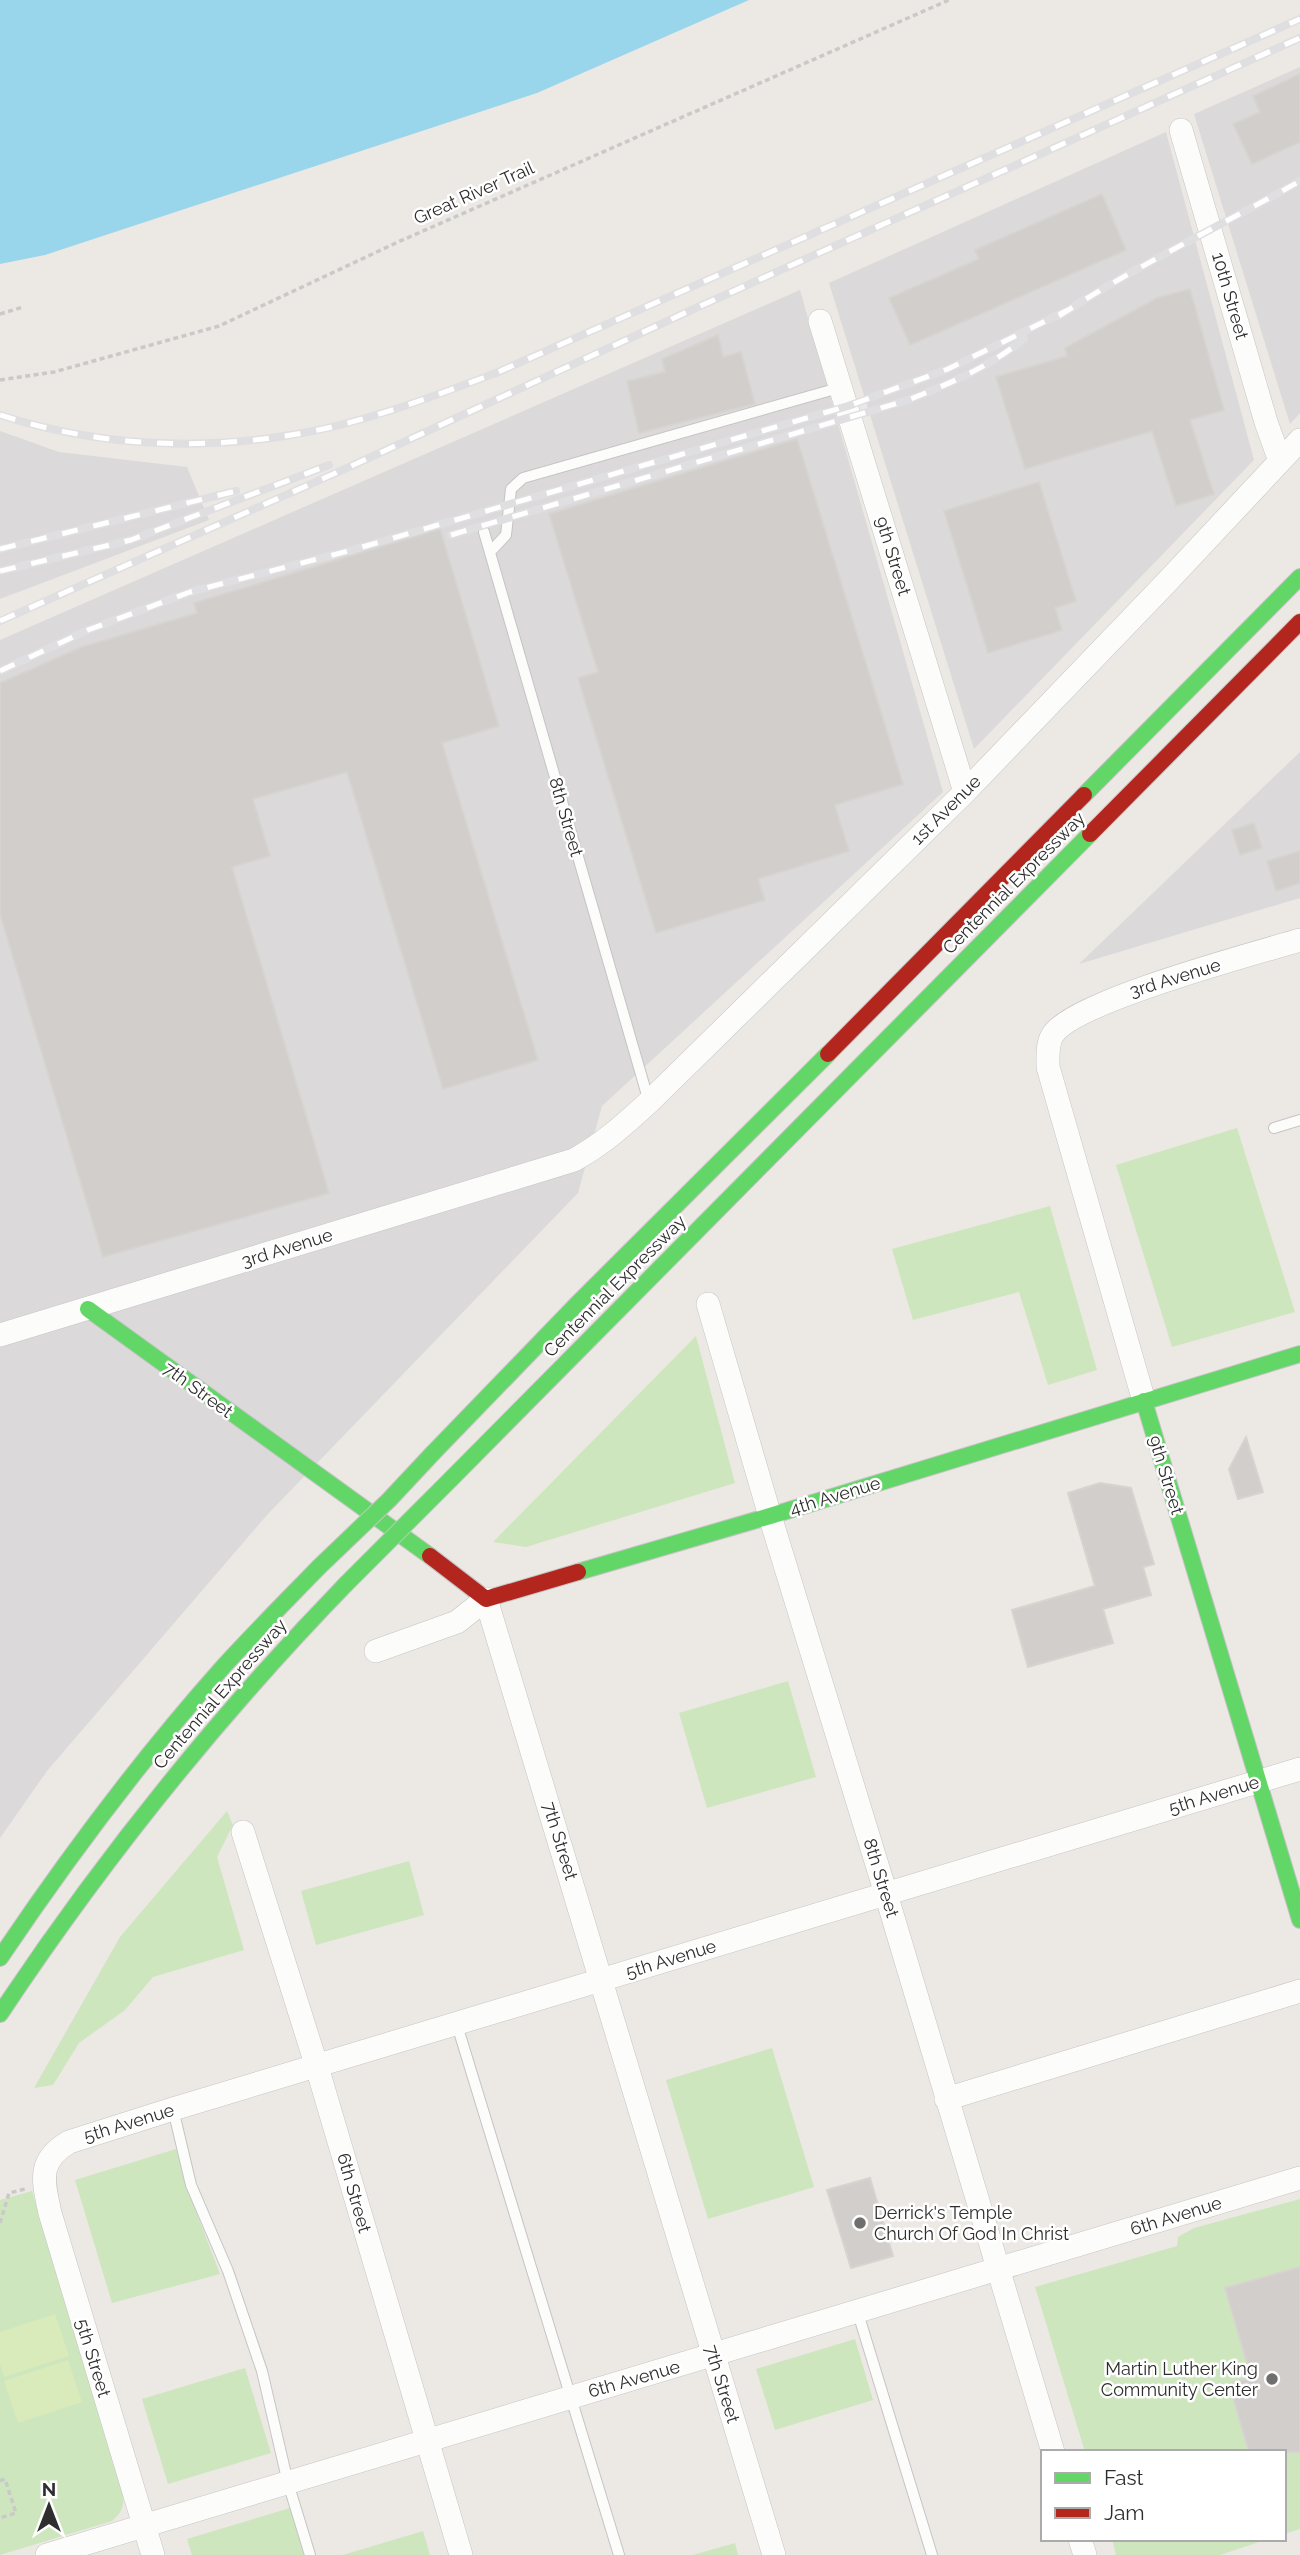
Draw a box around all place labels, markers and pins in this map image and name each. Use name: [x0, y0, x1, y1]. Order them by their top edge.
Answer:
place label: Derrick's Temple Church Of God In Christ: [874, 2202, 1069, 2244]
marker: Derrick's Temple Church Of God In Christ: [852, 2215, 868, 2231]
place label: Martin Luther King Community Center: [1101, 2358, 1259, 2400]
marker: Martin Luther King Community Center: [1264, 2371, 1280, 2387]

